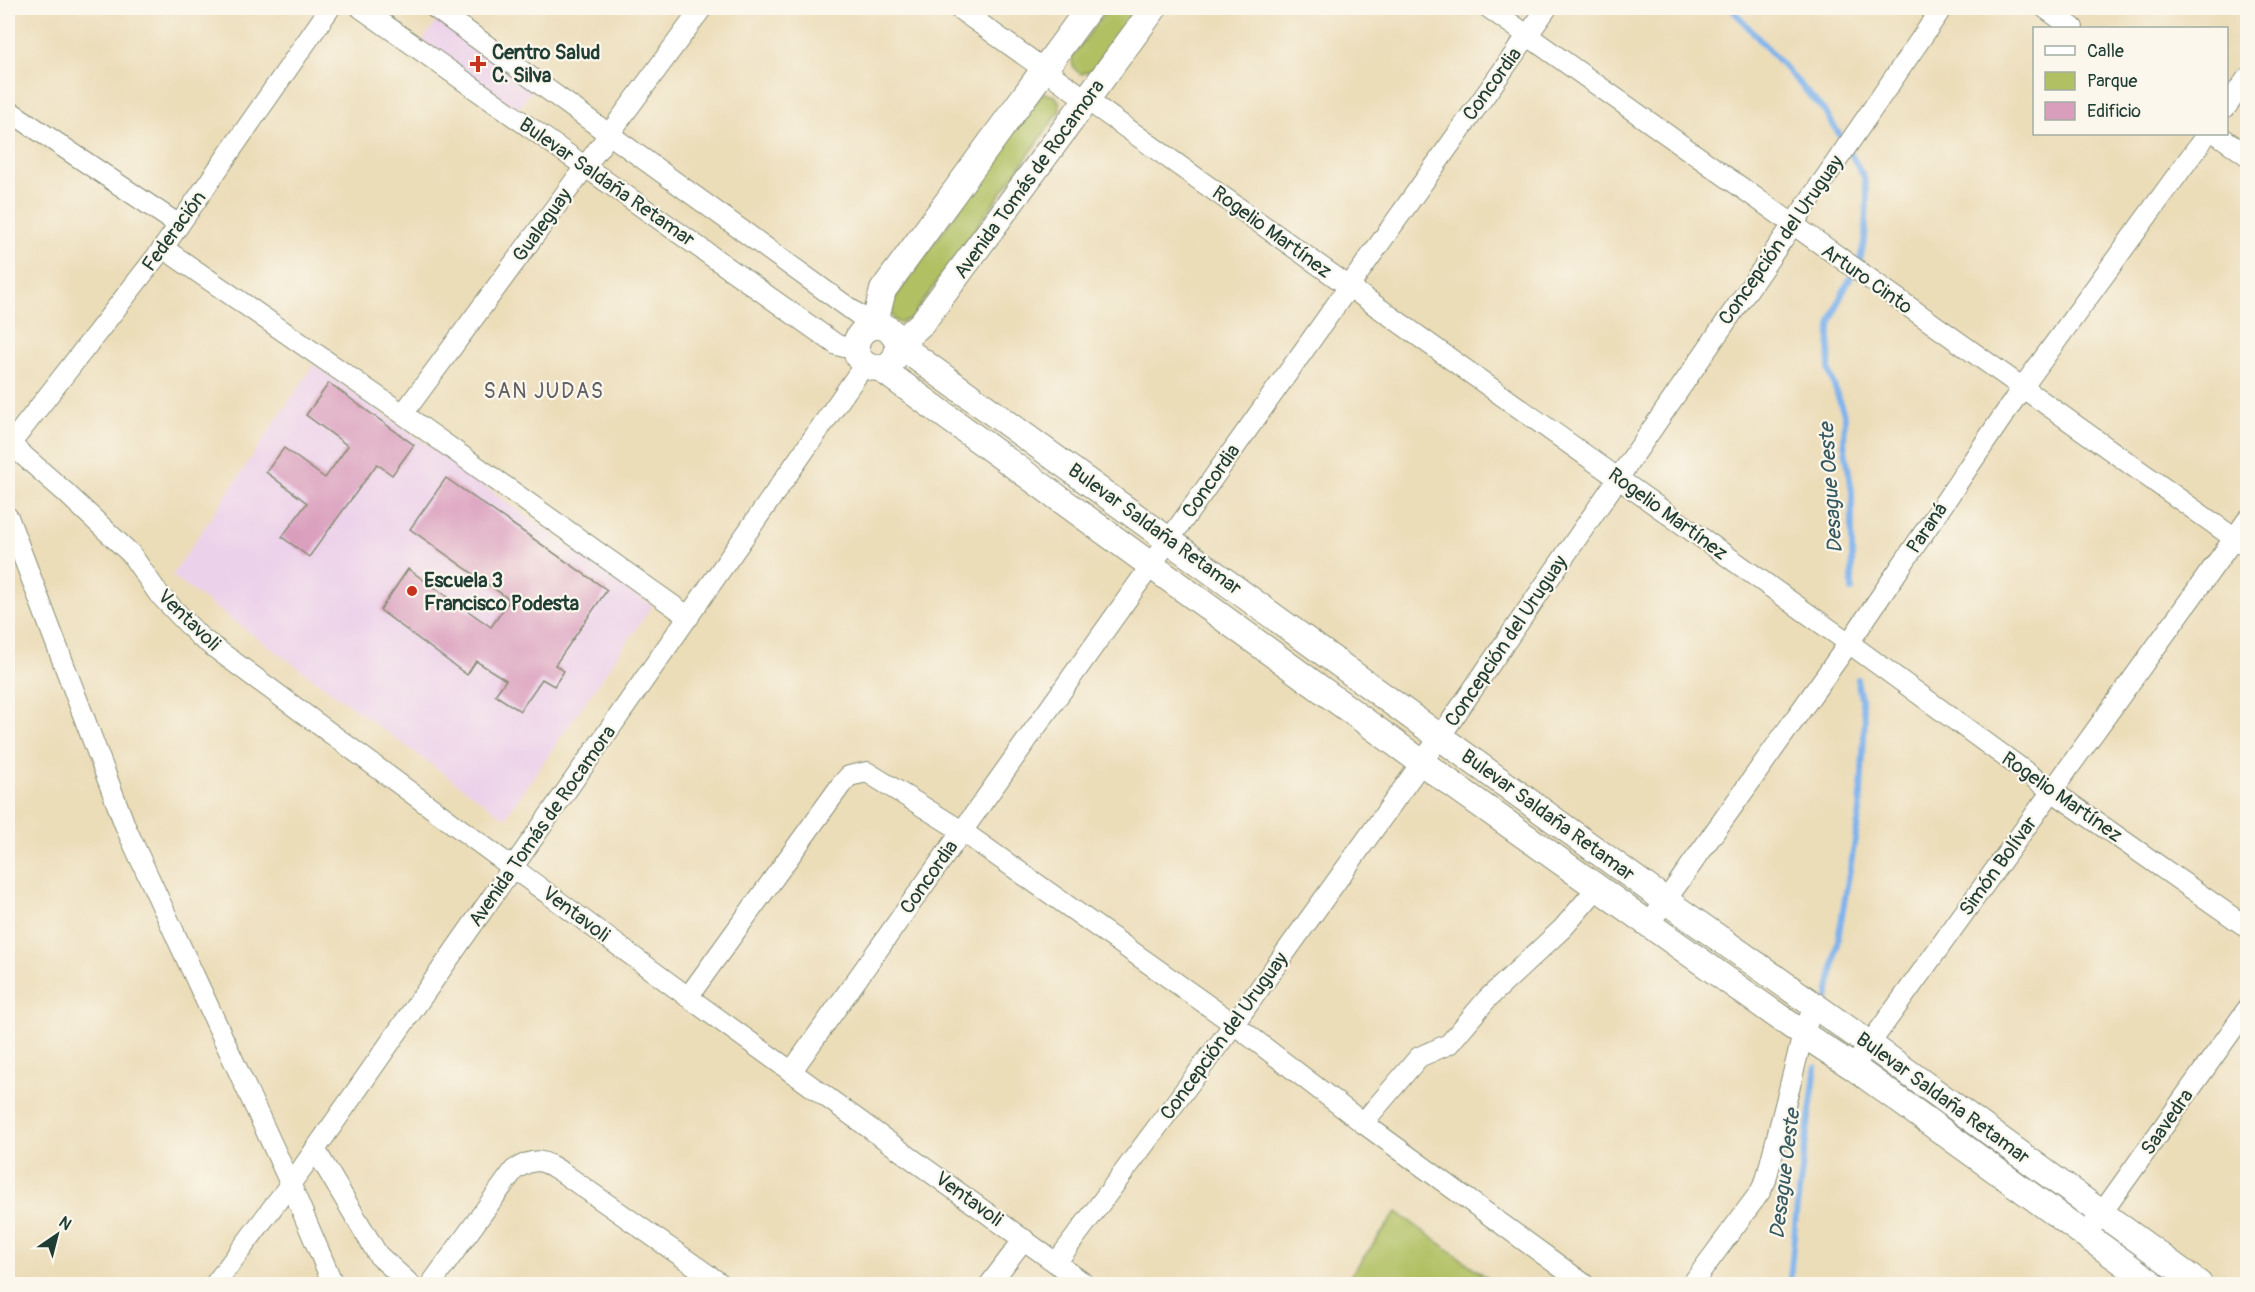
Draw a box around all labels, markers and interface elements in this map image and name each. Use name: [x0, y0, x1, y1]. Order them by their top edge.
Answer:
legend: [2033, 27, 2228, 135]
place label: Centro Salud C. Silva: [492, 40, 600, 88]
text: Calle: [2087, 40, 2124, 63]
street label: Concordia: [1457, 42, 1527, 126]
marker: Centro Salud C. Silva: [469, 55, 487, 73]
text: Parque: [2087, 70, 2137, 93]
street label: Avenida Tomás de Rocamora: [948, 74, 1110, 284]
text: Edificio: [2087, 100, 2141, 123]
street label: Bulevar Saldaña Retamar: [514, 112, 700, 252]
street label: Concepción del Uruguay: [1713, 150, 1849, 330]
street label: Rogelio Martínez: [1207, 180, 1337, 284]
street label: Gualeguay: [507, 183, 577, 267]
street label: Federación: [136, 186, 212, 276]
street label: Arturo Cinto: [1817, 238, 1918, 320]
district label: SAN JUDAS: [483, 378, 605, 405]
water label: Desague Oeste: [1813, 419, 1849, 554]
street label: Concordia: [1177, 439, 1245, 523]
street label: Bulevar Saldaña Retamar: [1063, 458, 1247, 600]
street label: Rogelio Martínez: [1603, 462, 1733, 566]
street label: Paraná: [1901, 498, 1953, 558]
street label: Concepción del Uruguay: [1439, 550, 1573, 731]
place label: Escuela 3 Francisco Podesta: [424, 568, 579, 616]
street label: Ventavoli: [152, 584, 226, 656]
marker: Escuela 3 Francisco Podesta: [405, 584, 419, 598]
street label: Avenida Tomás de Rocamora: [463, 720, 621, 932]
street label: Bulevar Saldaña Retamar: [1456, 744, 1640, 886]
street label: Rogelio Martínez: [1997, 746, 2127, 848]
street label: Simón Bolívar: [1954, 811, 2042, 921]
street label: Concordia: [895, 835, 963, 919]
street label: Ventavoli: [537, 881, 615, 947]
street label: Concepción del Uruguay: [1155, 947, 1294, 1125]
street label: Bulevar Saldaña Retamar: [1851, 1027, 2035, 1169]
street label: Saavedra: [2135, 1084, 2199, 1160]
water label: Desague Oeste: [1764, 1105, 1807, 1240]
street label: Ventavoli: [930, 1166, 1008, 1232]
north arrow: [27, 1205, 87, 1265]
text: N: [55, 1212, 75, 1235]

